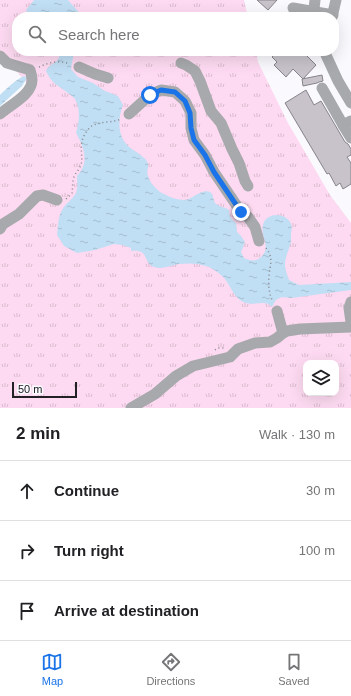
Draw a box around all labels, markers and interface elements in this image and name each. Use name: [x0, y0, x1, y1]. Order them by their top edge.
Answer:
search box: [12, 12, 339, 56]
icon: search: [26, 23, 48, 45]
text: Search here: [58, 26, 140, 43]
route start: [141, 86, 159, 104]
route end: [232, 203, 250, 221]
map controls: [303, 360, 339, 396]
button: layers: [303, 360, 339, 396]
scale bar: [12, 380, 77, 399]
text: 50 m: [18, 383, 42, 395]
text: 2 min: [16, 424, 60, 443]
text: Walk · 130 m: [259, 427, 335, 442]
icon: ahead: [16, 480, 38, 502]
text: Continue: [54, 482, 119, 499]
text: 30 m: [306, 483, 335, 498]
icon: right: [16, 540, 38, 562]
text: Turn right: [54, 542, 124, 559]
text: 100 m: [299, 543, 335, 558]
icon: arrive: [16, 600, 38, 622]
text: Arrive at destination: [54, 602, 199, 619]
tab: Map: [41, 651, 63, 687]
tab: Directions: [146, 651, 195, 687]
tab: Saved: [278, 651, 309, 687]

